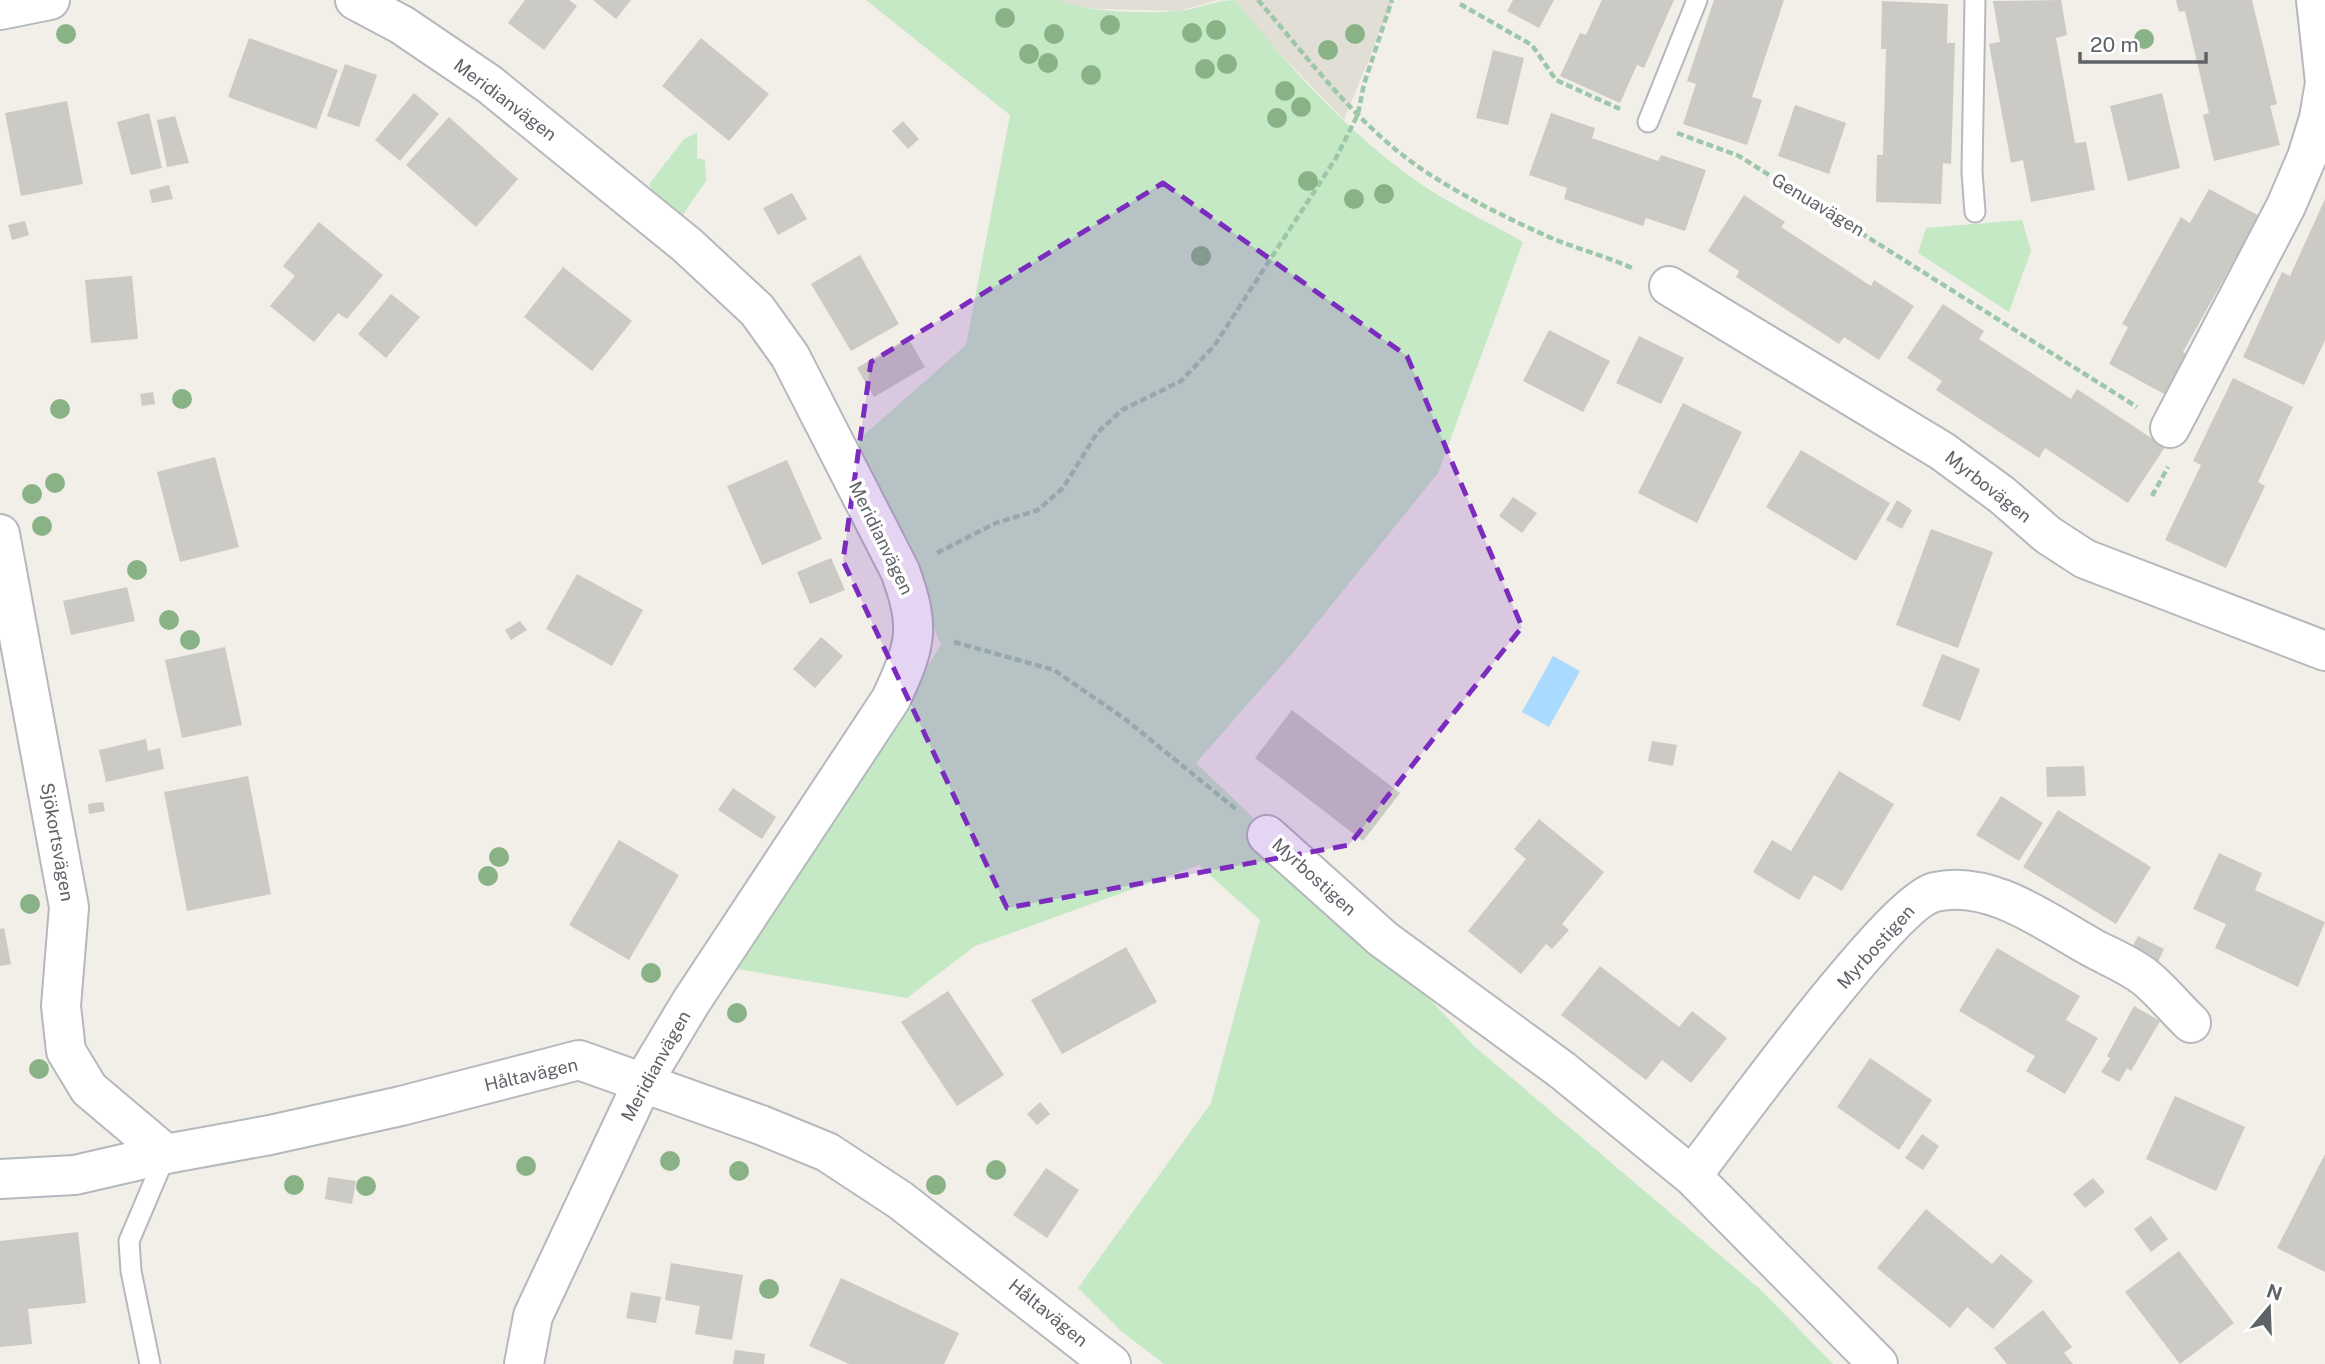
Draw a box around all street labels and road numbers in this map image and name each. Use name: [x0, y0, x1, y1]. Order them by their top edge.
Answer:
street label: Meridianvägen: [450, 54, 561, 145]
street label: Genuavägen: [1768, 169, 1868, 240]
street label: Myrbovägen: [1941, 446, 2036, 527]
street label: Meridianvägen: [845, 478, 918, 598]
street label: Sjökortsvägen: [37, 781, 78, 903]
street label: Myrbostigen: [1268, 834, 1360, 920]
street label: Myrbostigen: [1833, 901, 1919, 993]
street label: Meridianvägen: [617, 1007, 695, 1125]
street label: Håltavägen: [482, 1054, 580, 1095]
street label: Håltavägen: [1005, 1274, 1092, 1351]

